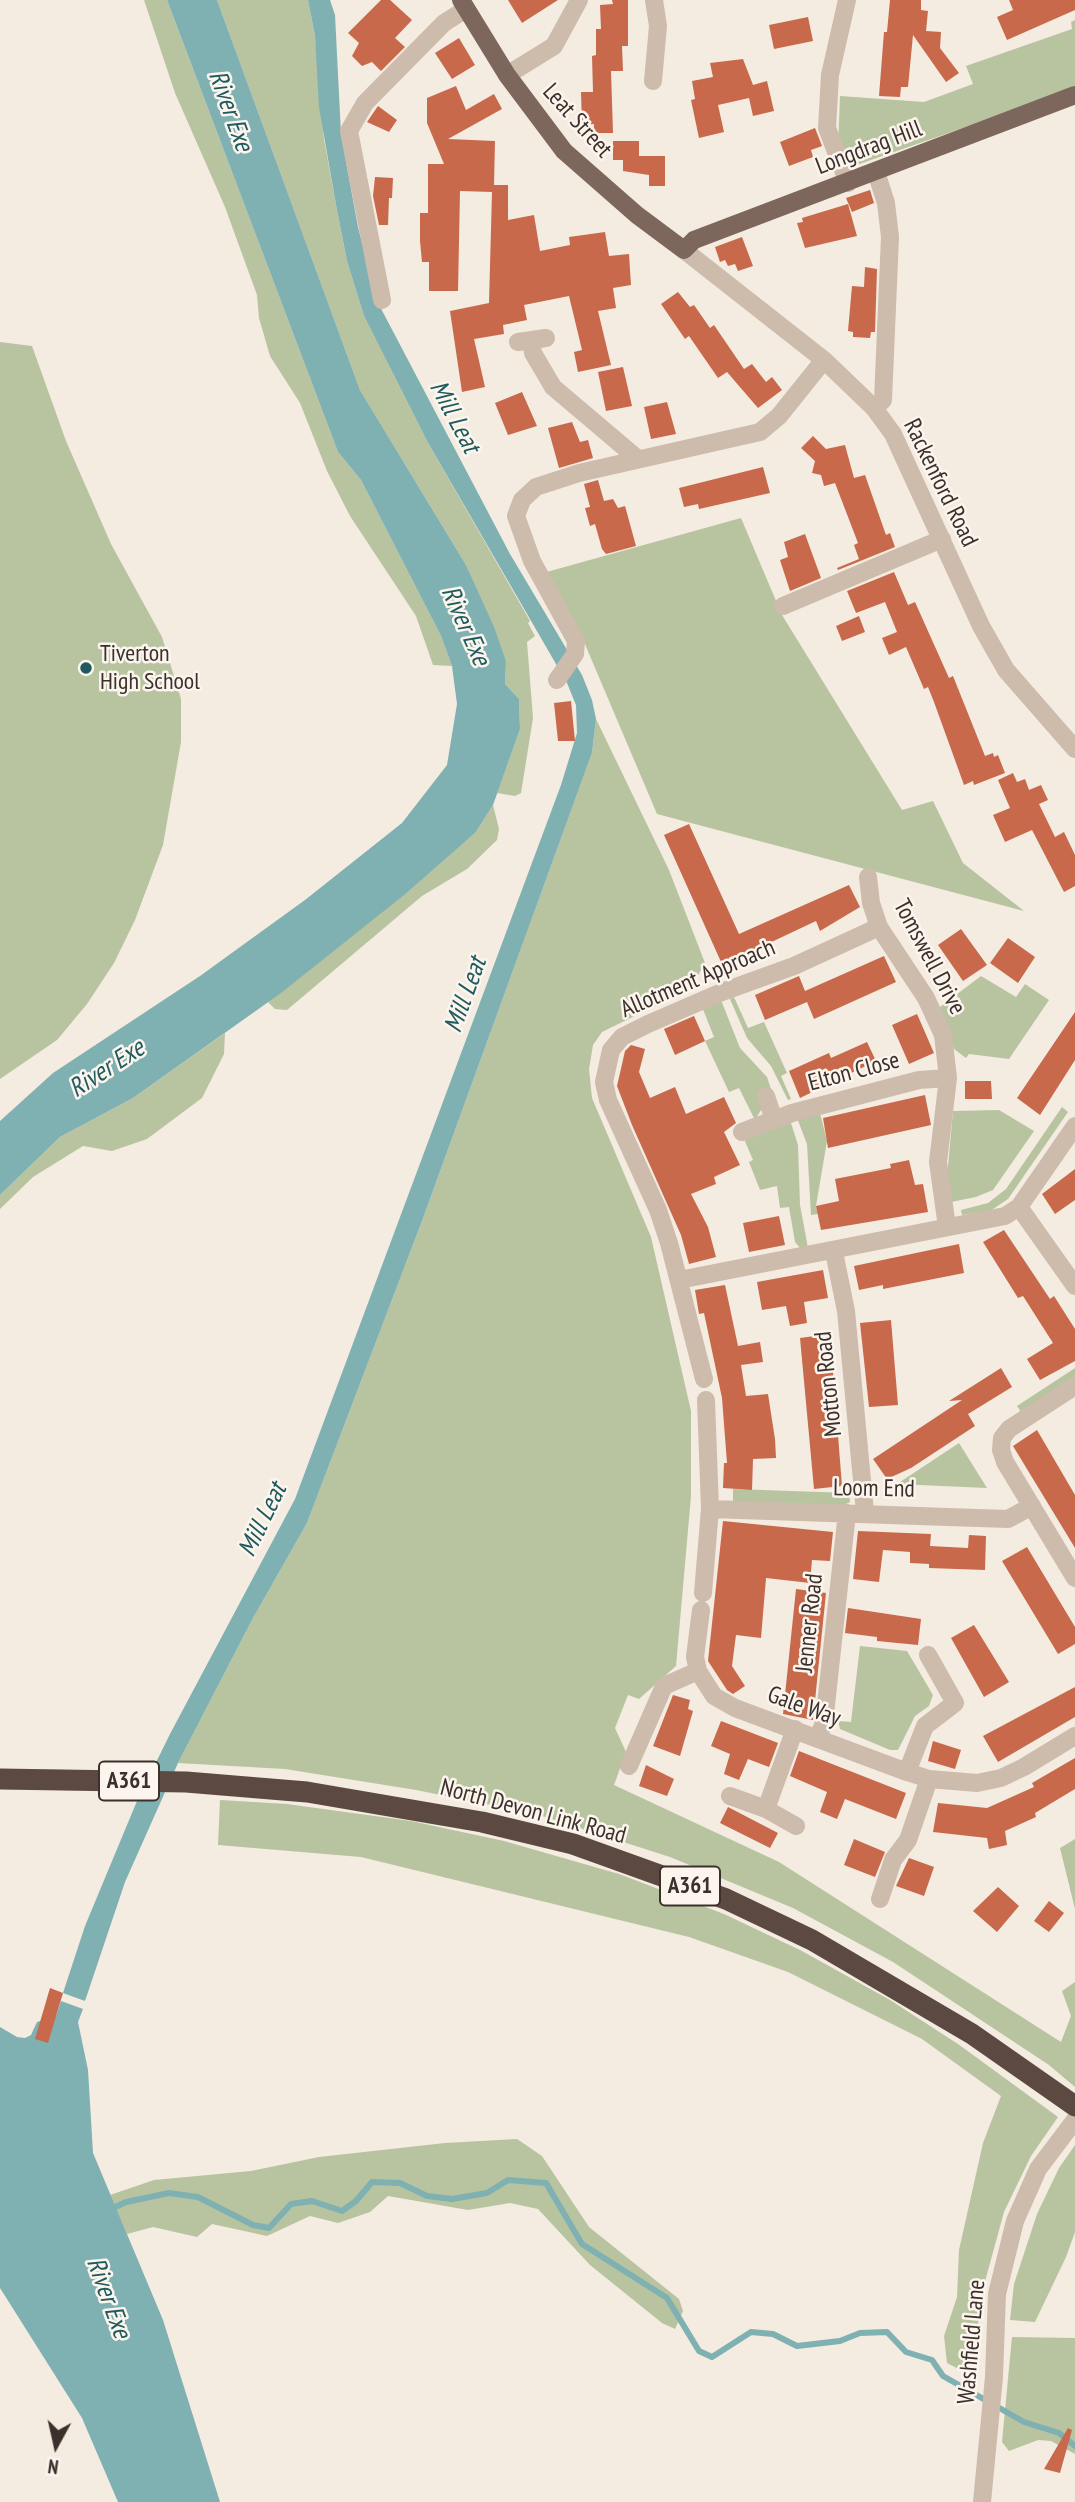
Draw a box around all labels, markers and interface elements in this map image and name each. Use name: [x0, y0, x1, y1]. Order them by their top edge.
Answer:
water label: River Exe: [201, 66, 259, 156]
street label: Leat Street: [536, 78, 618, 164]
street label: Longdrag Hill: [812, 115, 926, 181]
water label: Mill Leat: [422, 375, 486, 459]
street label: Rackenford Road: [897, 414, 983, 552]
water label: River Exe: [434, 581, 496, 671]
place label: Tiverton High School: [100, 640, 200, 696]
marker: Tiverton High School: [78, 660, 94, 676]
street label: Tomswell Drive: [887, 895, 971, 1019]
street label: Allotment Approach: [616, 933, 780, 1025]
water label: Mill Leat: [438, 953, 494, 1037]
water label: River Exe: [63, 1033, 151, 1105]
street label: Elton Close: [805, 1046, 903, 1098]
street label: Motton Road: [809, 1330, 849, 1438]
street label: Loom End: [833, 1474, 915, 1504]
water label: Mill Leat: [232, 1478, 294, 1562]
street label: Jenner Road: [790, 1572, 830, 1674]
street label: Gale Way: [763, 1680, 845, 1734]
road number: A361: [99, 1762, 159, 1800]
street label: North Devon Link Road: [437, 1773, 629, 1851]
road number: A361: [660, 1867, 720, 1906]
water label: River Exe: [79, 2253, 137, 2343]
street label: Washfield Lane: [952, 2279, 992, 2405]
north arrow: [21, 2411, 91, 2481]
text: N: [46, 2454, 60, 2479]

